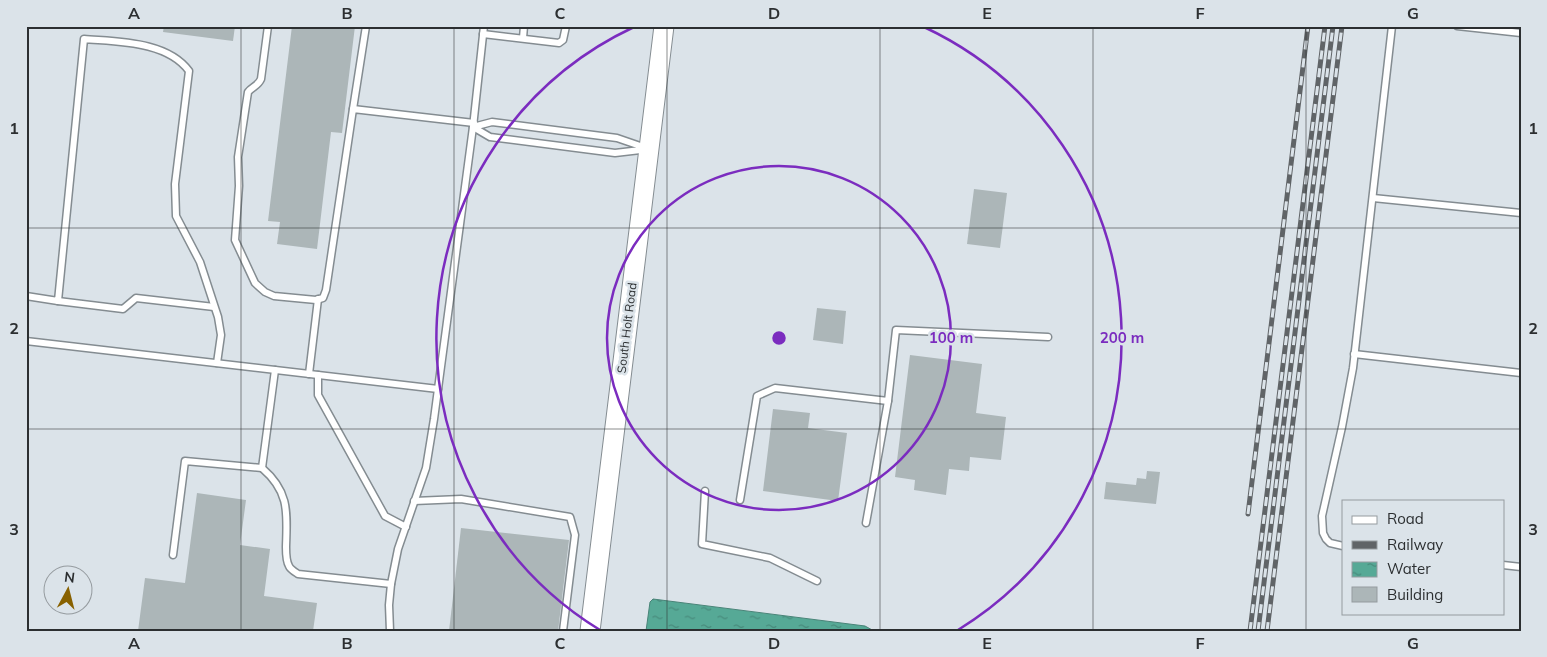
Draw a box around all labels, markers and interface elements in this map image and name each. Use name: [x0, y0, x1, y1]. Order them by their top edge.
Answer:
text: A: [128, 3, 140, 23]
text: B: [341, 3, 353, 23]
text: C: [555, 3, 566, 23]
text: D: [768, 3, 780, 23]
text: E: [982, 3, 992, 23]
text: F: [1195, 3, 1205, 23]
text: G: [1407, 3, 1419, 23]
text: 1: [9, 118, 19, 138]
text: 1: [1528, 118, 1538, 138]
street label: South Holt Road: [613, 282, 640, 374]
text: 2: [9, 318, 19, 338]
text: 2: [1528, 318, 1538, 338]
text: 100 m: [929, 328, 973, 347]
text: 200 m: [1100, 328, 1144, 347]
centre of rings: [770, 329, 788, 347]
legend: [1342, 500, 1504, 614]
text: Road: [1387, 509, 1424, 528]
text: 3: [9, 519, 19, 539]
text: 3: [1528, 519, 1538, 539]
text: Railway: [1387, 535, 1443, 554]
text: Water: [1387, 559, 1431, 578]
north arrow: [42, 564, 92, 614]
text: N: [63, 568, 76, 587]
text: Building: [1387, 585, 1443, 604]
text: A: [128, 633, 140, 653]
text: B: [341, 633, 353, 653]
text: C: [555, 633, 566, 653]
text: D: [768, 633, 780, 653]
text: E: [982, 633, 992, 653]
text: F: [1195, 633, 1205, 653]
text: G: [1407, 633, 1419, 653]

